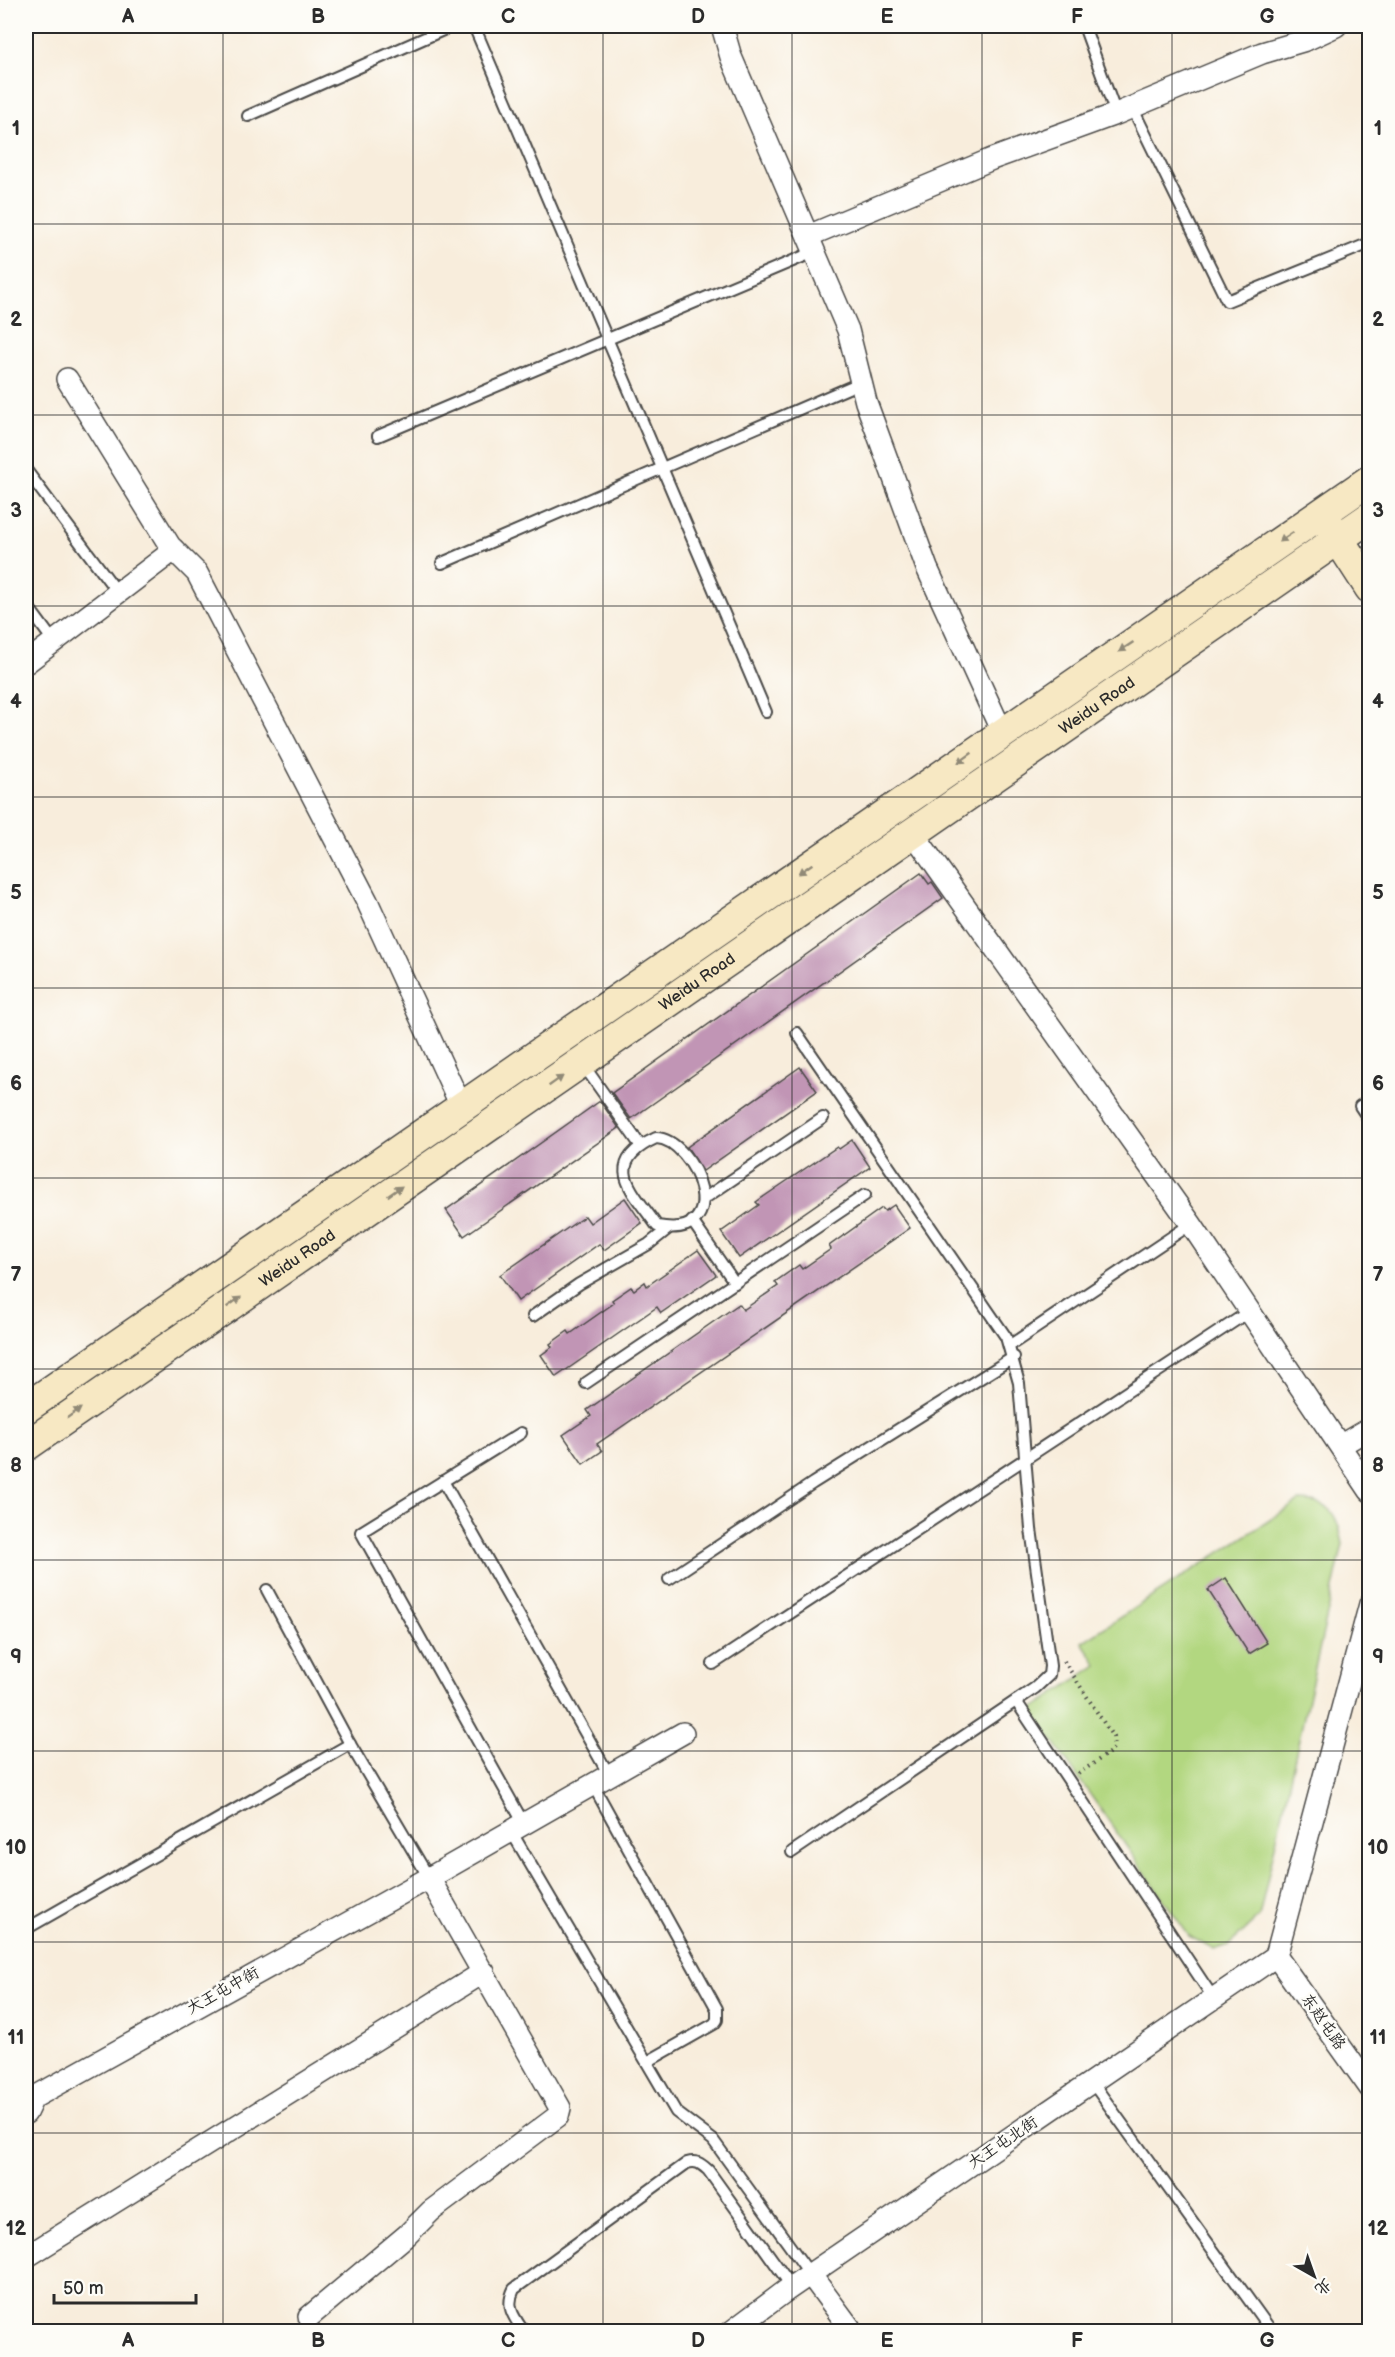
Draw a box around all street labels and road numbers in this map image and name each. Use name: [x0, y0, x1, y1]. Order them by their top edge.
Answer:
street label: Weidu Road: [1055, 673, 1139, 739]
street label: Weidu Road: [656, 949, 739, 1015]
street label: Weidu Road: [256, 1226, 339, 1291]
street label: 大王屯中街: [183, 1963, 263, 2019]
street label: 东赵屯路: [1297, 1990, 1349, 2054]
street label: 大王屯北街: [965, 2113, 1041, 2173]

